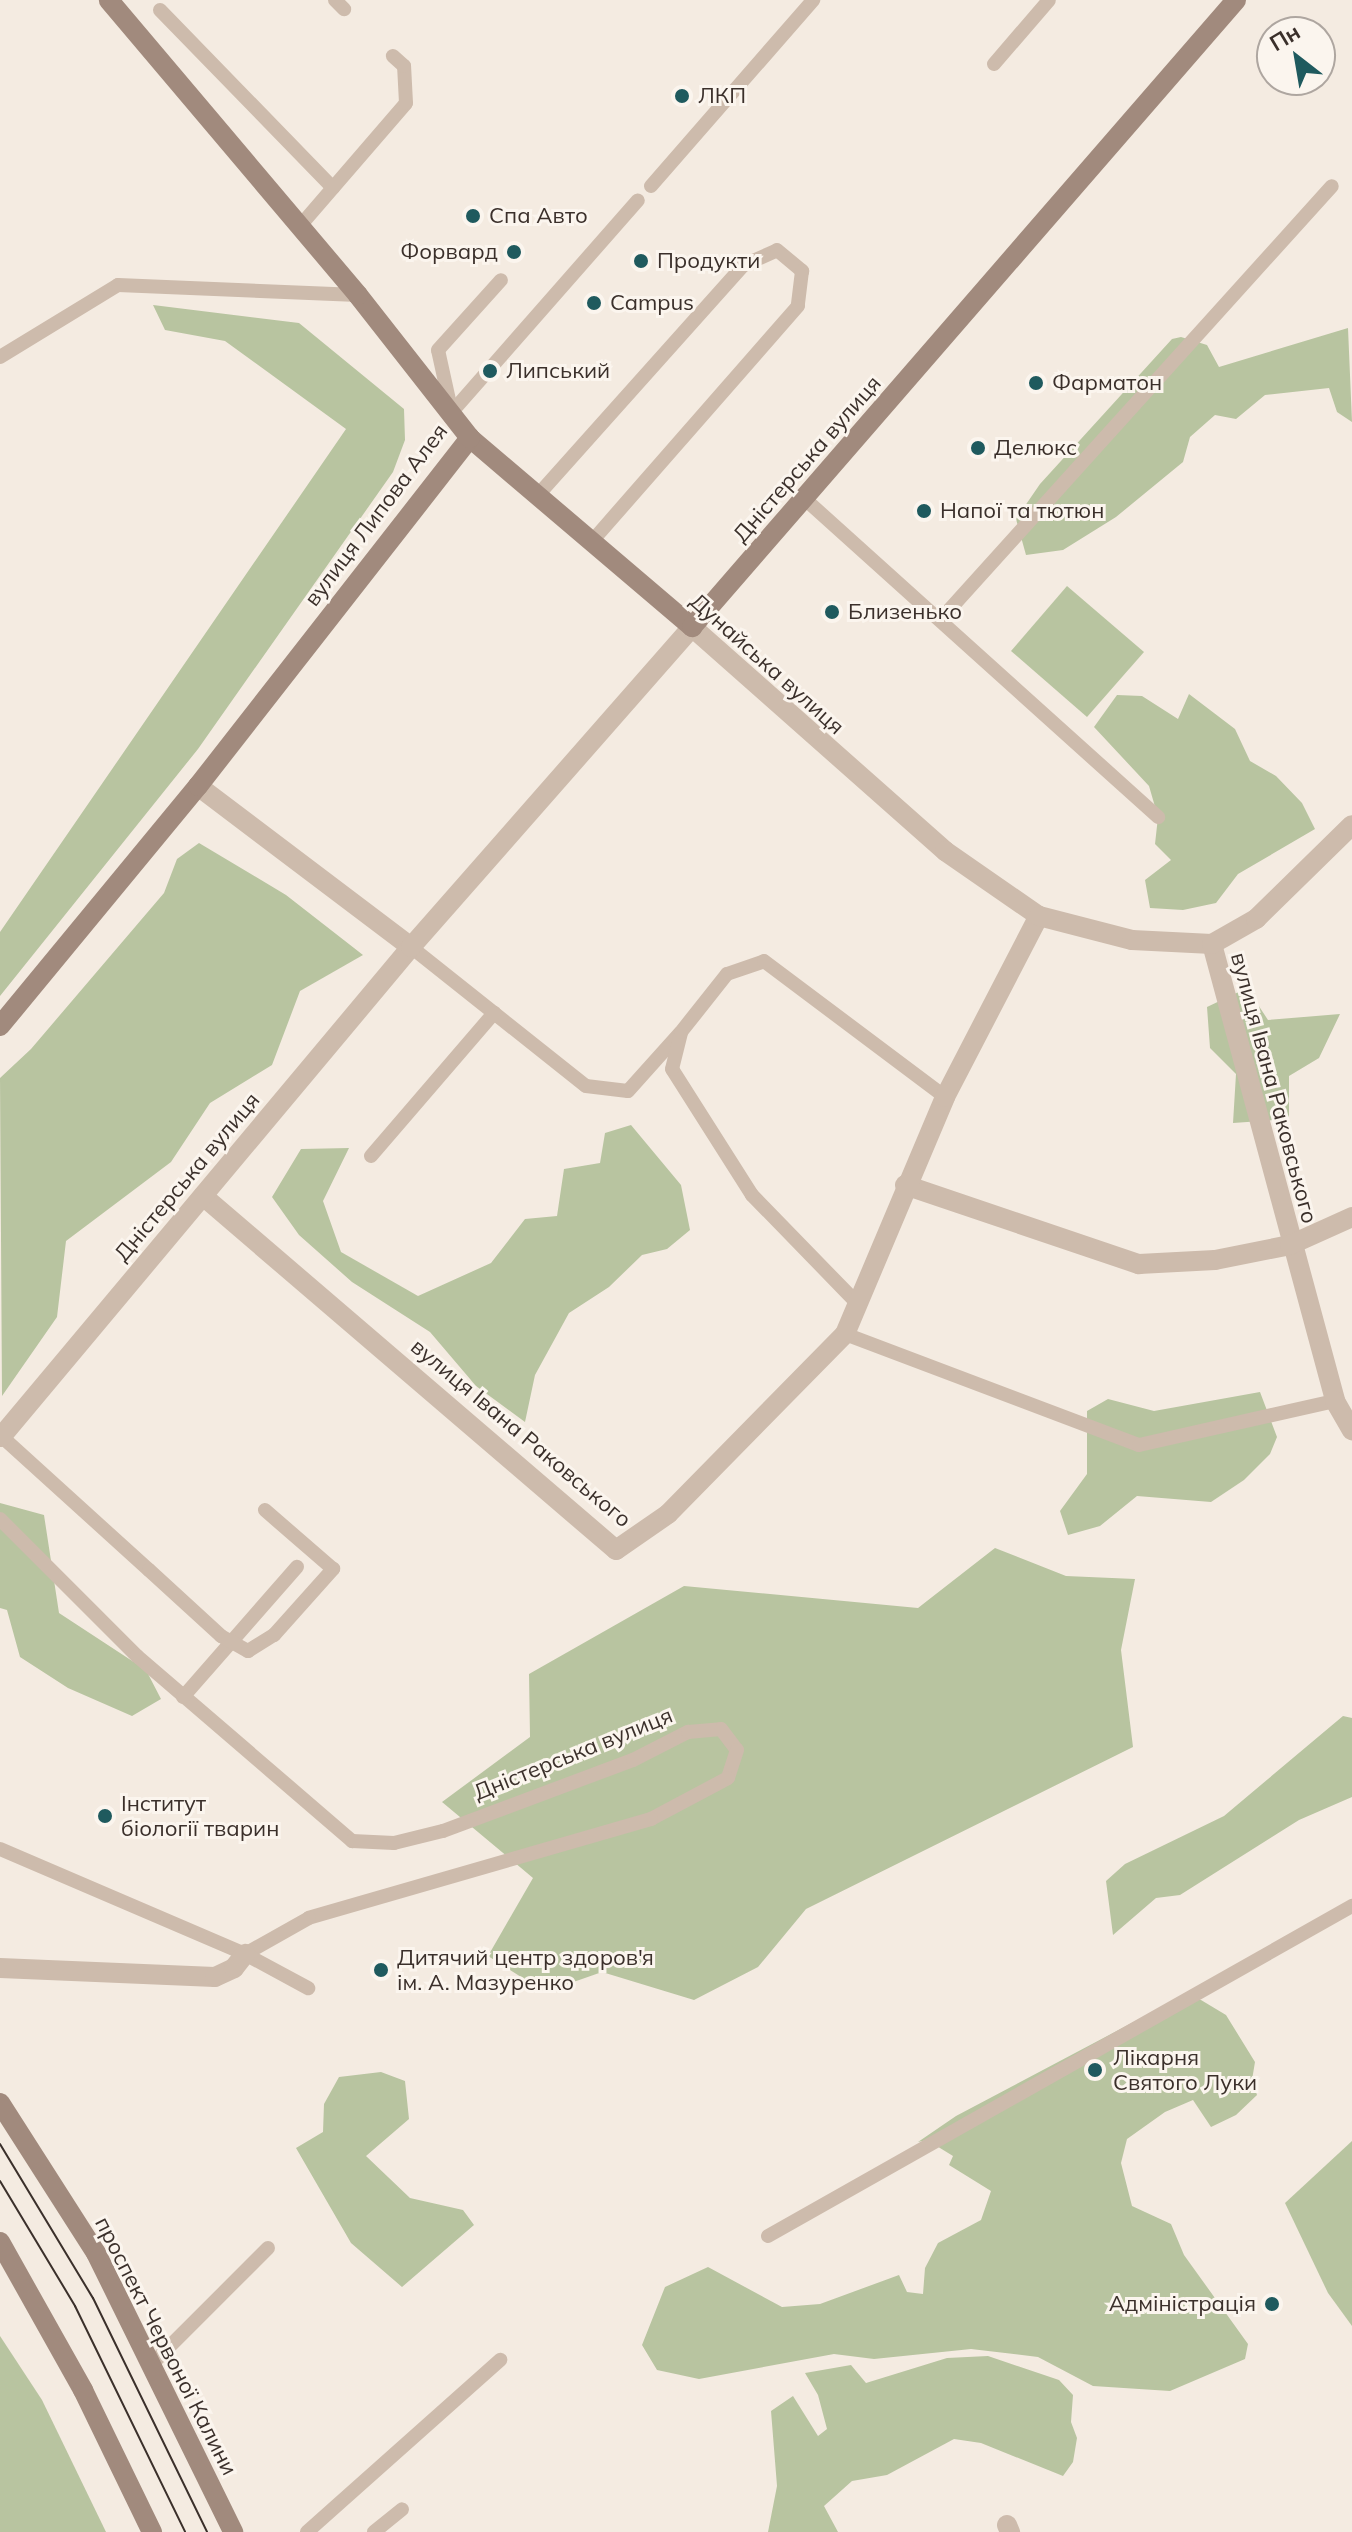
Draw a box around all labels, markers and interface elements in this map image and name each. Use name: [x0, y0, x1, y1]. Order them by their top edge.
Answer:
north arrow: [1256, 16, 1336, 96]
text: Пн: [1264, 17, 1305, 57]
place label: ЛКП: [698, 83, 746, 109]
marker: ЛКП: [673, 87, 691, 105]
place label: Спа Авто: [489, 203, 588, 229]
marker: Спа Авто: [464, 207, 482, 225]
place label: Форвард: [400, 239, 498, 265]
marker: Форвард: [505, 243, 523, 261]
place label: Продукти: [657, 248, 760, 274]
marker: Продукти: [632, 252, 650, 270]
place label: Campus: [610, 290, 694, 316]
marker: Campus: [585, 294, 603, 312]
place label: Липський: [506, 358, 610, 384]
marker: Липський: [481, 362, 499, 380]
street label: Дністерська вулиця: [727, 370, 887, 548]
place label: Фарматон: [1052, 370, 1162, 396]
marker: Фарматон: [1027, 374, 1045, 392]
street label: вулиця Липова Алея: [299, 419, 453, 611]
place label: Делюкс: [994, 435, 1077, 461]
marker: Делюкс: [969, 439, 987, 457]
place label: Напої та тютюн: [940, 498, 1104, 524]
marker: Напої та тютюн: [915, 502, 933, 520]
street label: Дунайська вулиця: [685, 588, 849, 740]
place label: Близенько: [848, 599, 962, 625]
marker: Близенько: [823, 603, 841, 621]
street label: вулиця Івана Раковського: [1225, 950, 1323, 1226]
street label: Дністерська вулиця: [109, 1087, 265, 1267]
street label: вулиця Івана Раковського: [406, 1333, 636, 1533]
street label: Дністерська вулиця: [470, 1702, 676, 1806]
place label: Інститут біології тварин: [121, 1790, 279, 1842]
marker: Інститут біології тварин: [96, 1807, 114, 1825]
place label: Дитячий центр здоров'я ім. А. Мазуренко: [397, 1944, 654, 1996]
marker: Дитячий центр здоров'я ім. А. Мазуренко: [372, 1961, 390, 1979]
place label: Лікарня Святого Луки: [1113, 2044, 1257, 2096]
marker: Лікарня Святого Луки: [1084, 2059, 1106, 2081]
street label: проспект Червоної Калини: [89, 2212, 243, 2480]
place label: Адміністрація: [1109, 2291, 1256, 2317]
marker: Адміністрація: [1263, 2295, 1281, 2313]

